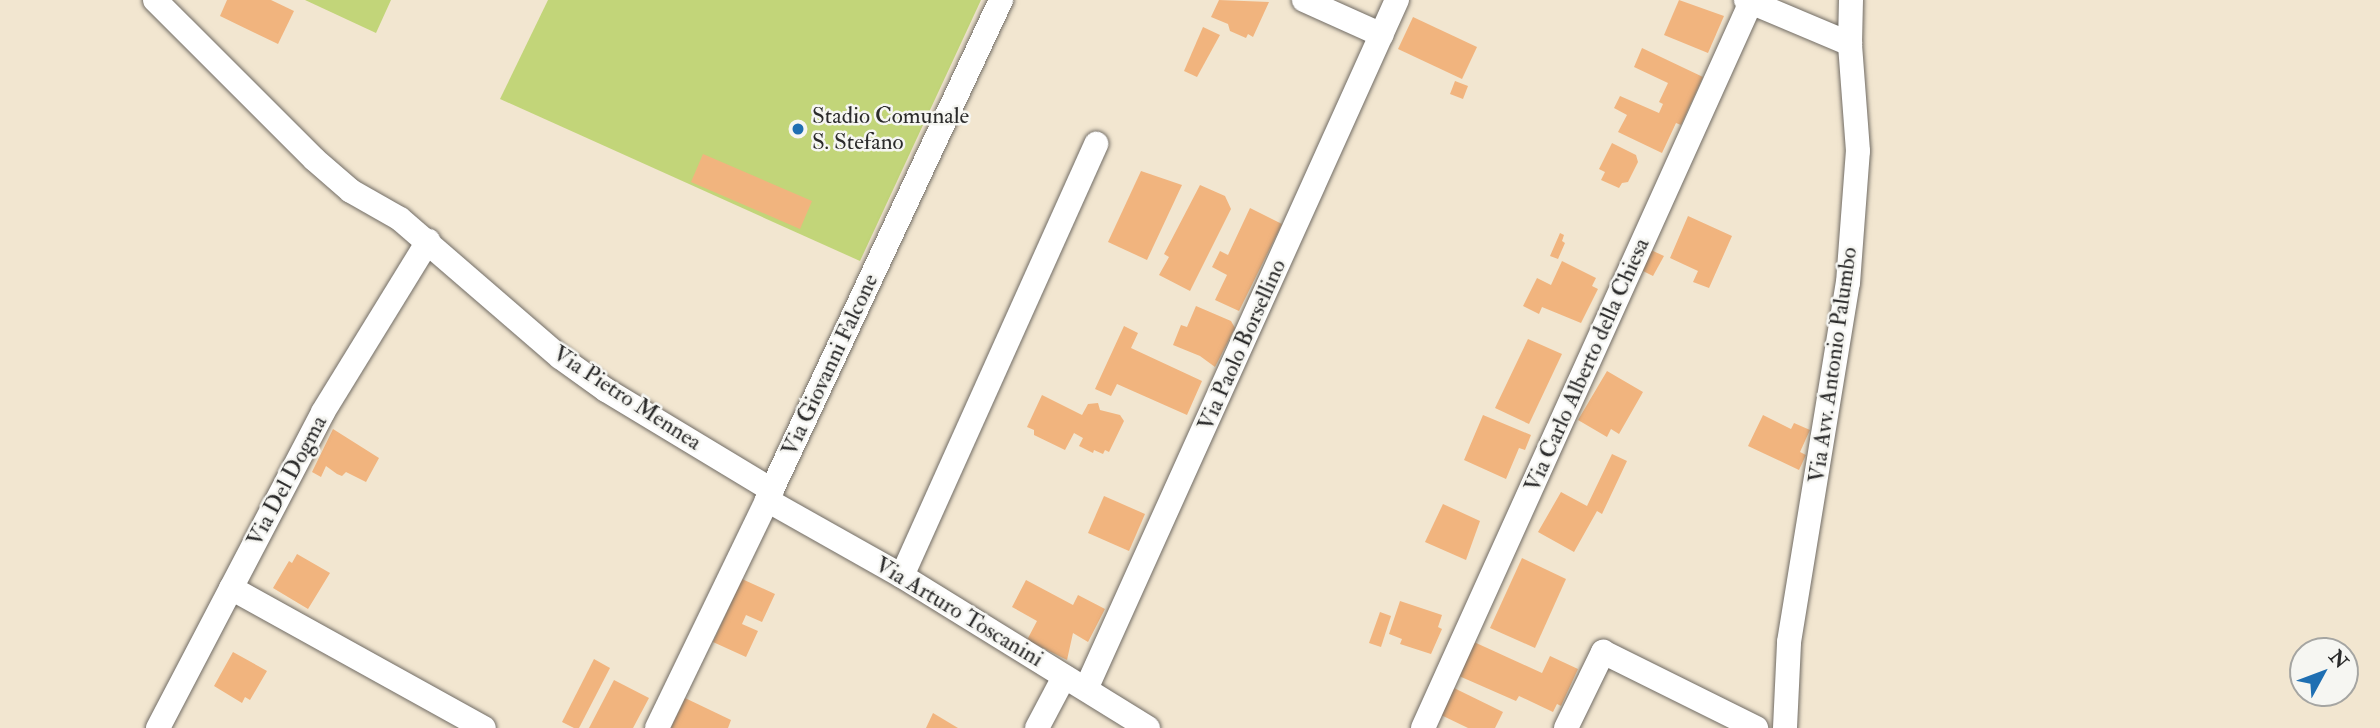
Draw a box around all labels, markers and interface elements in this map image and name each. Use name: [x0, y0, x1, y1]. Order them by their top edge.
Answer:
place label: Stadio Comunale S. Stefano: [812, 102, 969, 156]
marker: Stadio Comunale S. Stefano: [790, 121, 806, 137]
street label: Via Carlo Alberto della Chiesa: [1518, 234, 1656, 496]
street label: Via Avv. Antonio Palumbo: [1803, 245, 1863, 485]
street label: Via Paolo Borsellino: [1192, 255, 1292, 435]
street label: Via Giovanni Falcone: [776, 270, 884, 460]
street label: Via Pietro Mennea: [547, 340, 707, 456]
street label: Via Del Dogma: [241, 411, 333, 551]
street label: Via Arturo Toscanini: [870, 551, 1048, 673]
north arrow: [2289, 637, 2359, 707]
text: N: [2324, 645, 2353, 674]

